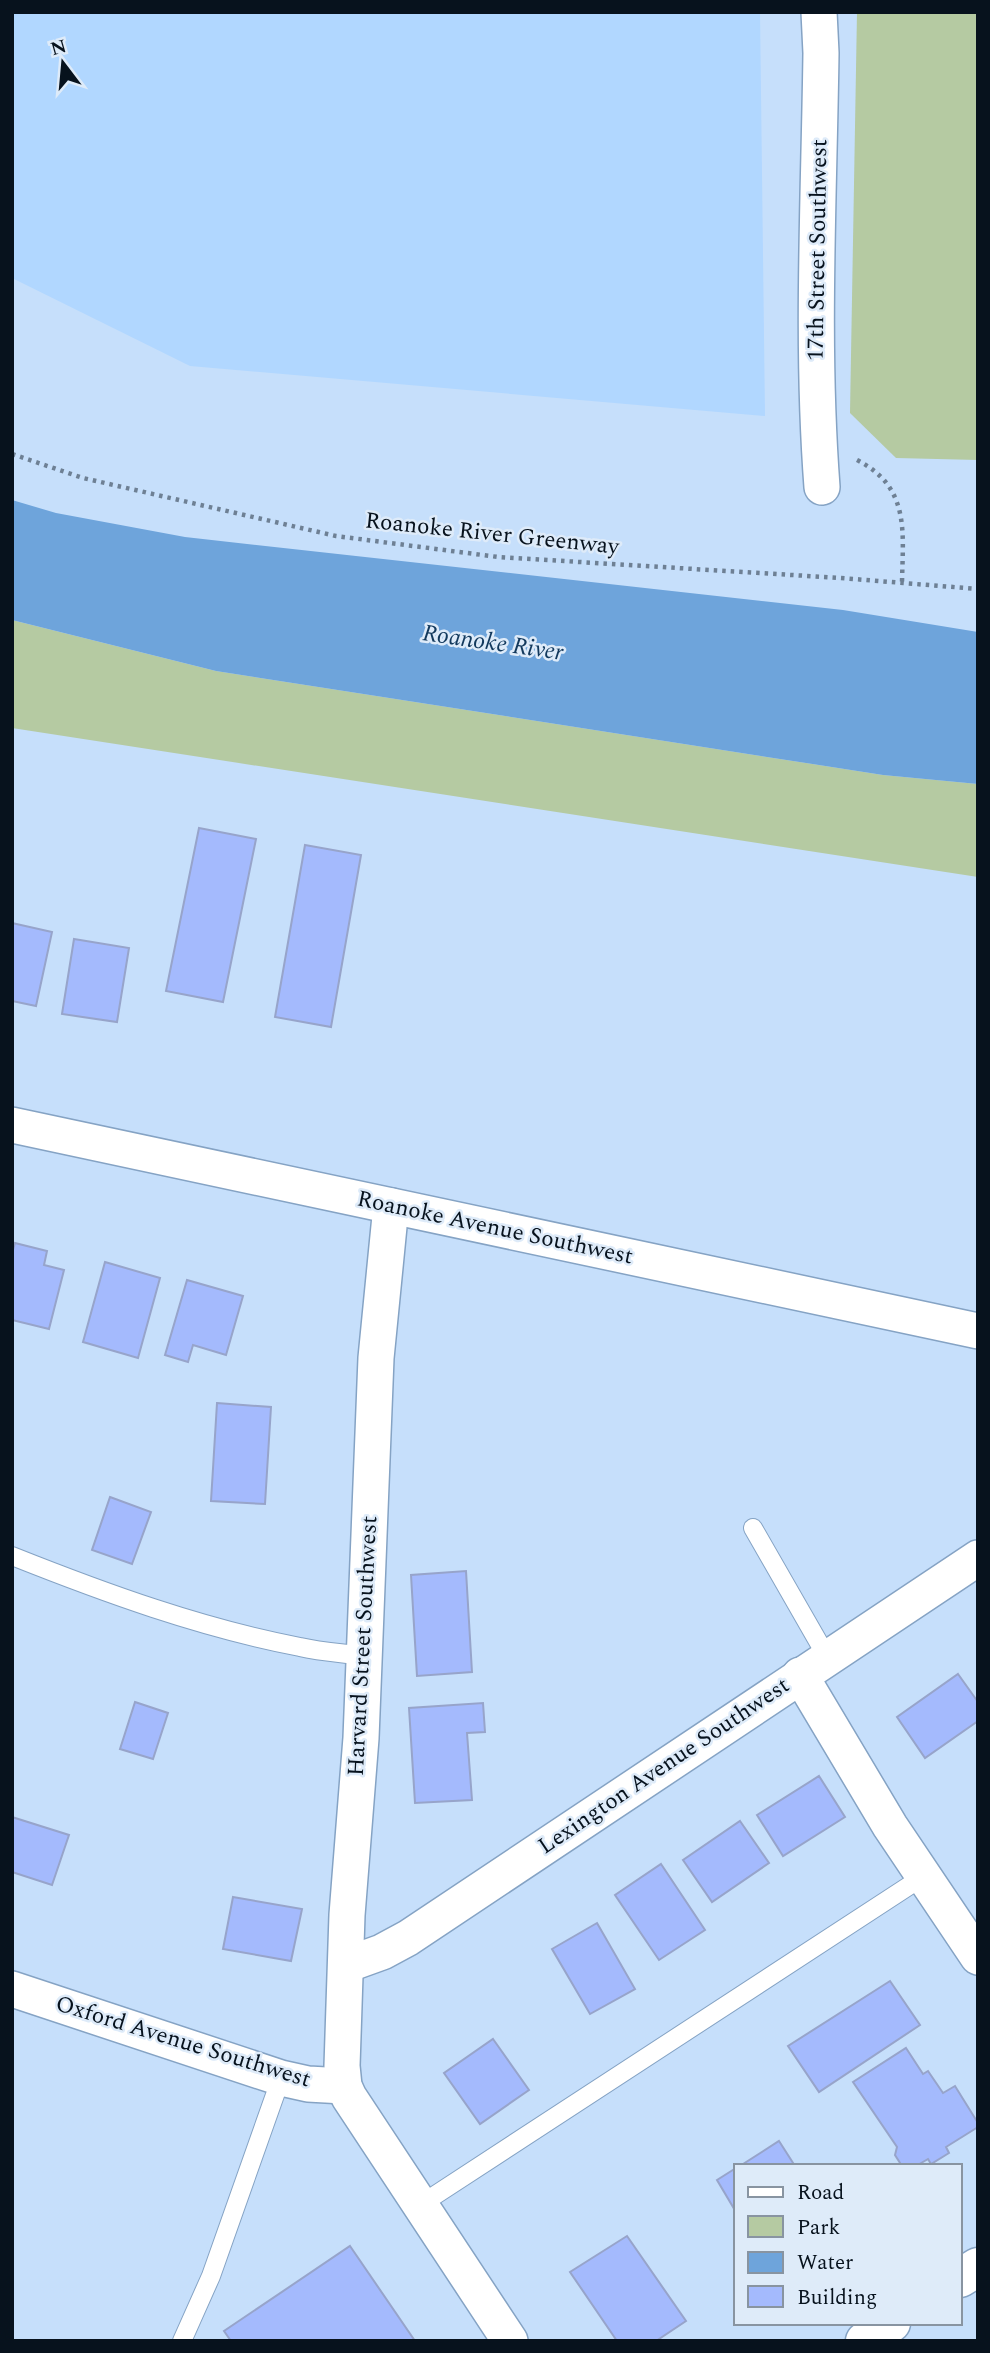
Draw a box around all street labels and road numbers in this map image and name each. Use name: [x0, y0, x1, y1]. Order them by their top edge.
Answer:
street label: 17th Street Southwest: [799, 139, 837, 361]
street label: Roanoke River Greenway: [363, 503, 622, 565]
street label: Roanoke Avenue Southwest: [354, 1182, 636, 1274]
street label: Harvard Street Southwest: [339, 1515, 387, 1777]
street label: Lexington Avenue Southwest: [531, 1668, 797, 1864]
street label: Oxford Avenue Southwest: [51, 1986, 315, 2098]

